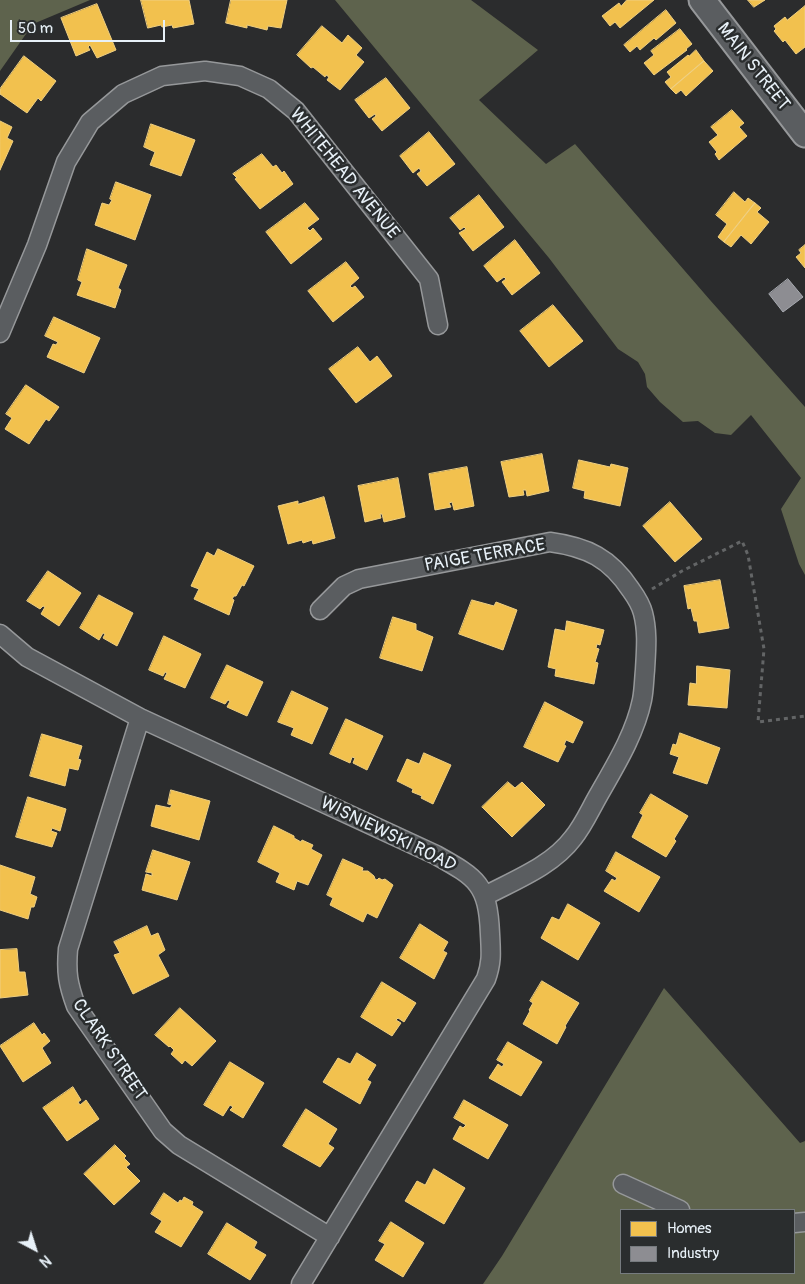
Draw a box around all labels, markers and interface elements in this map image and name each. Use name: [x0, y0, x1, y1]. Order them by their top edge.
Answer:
scale bar: [12, 10, 168, 42]
text: 50 m: [18, 19, 53, 38]
street label: MAIN STREET: [712, 19, 794, 115]
street label: WHITEHEAD AVENUE: [285, 104, 403, 244]
street label: PAIGE TERRACE: [423, 535, 547, 577]
street label: WISNIEWSKI ROAD: [317, 793, 459, 877]
street label: CLARK STREET: [67, 995, 151, 1105]
legend: [620, 1209, 795, 1274]
text: Homes: [667, 1219, 712, 1238]
north arrow: [10, 1224, 60, 1274]
text: Industry: [667, 1244, 719, 1263]
text: N: [36, 1251, 54, 1270]

